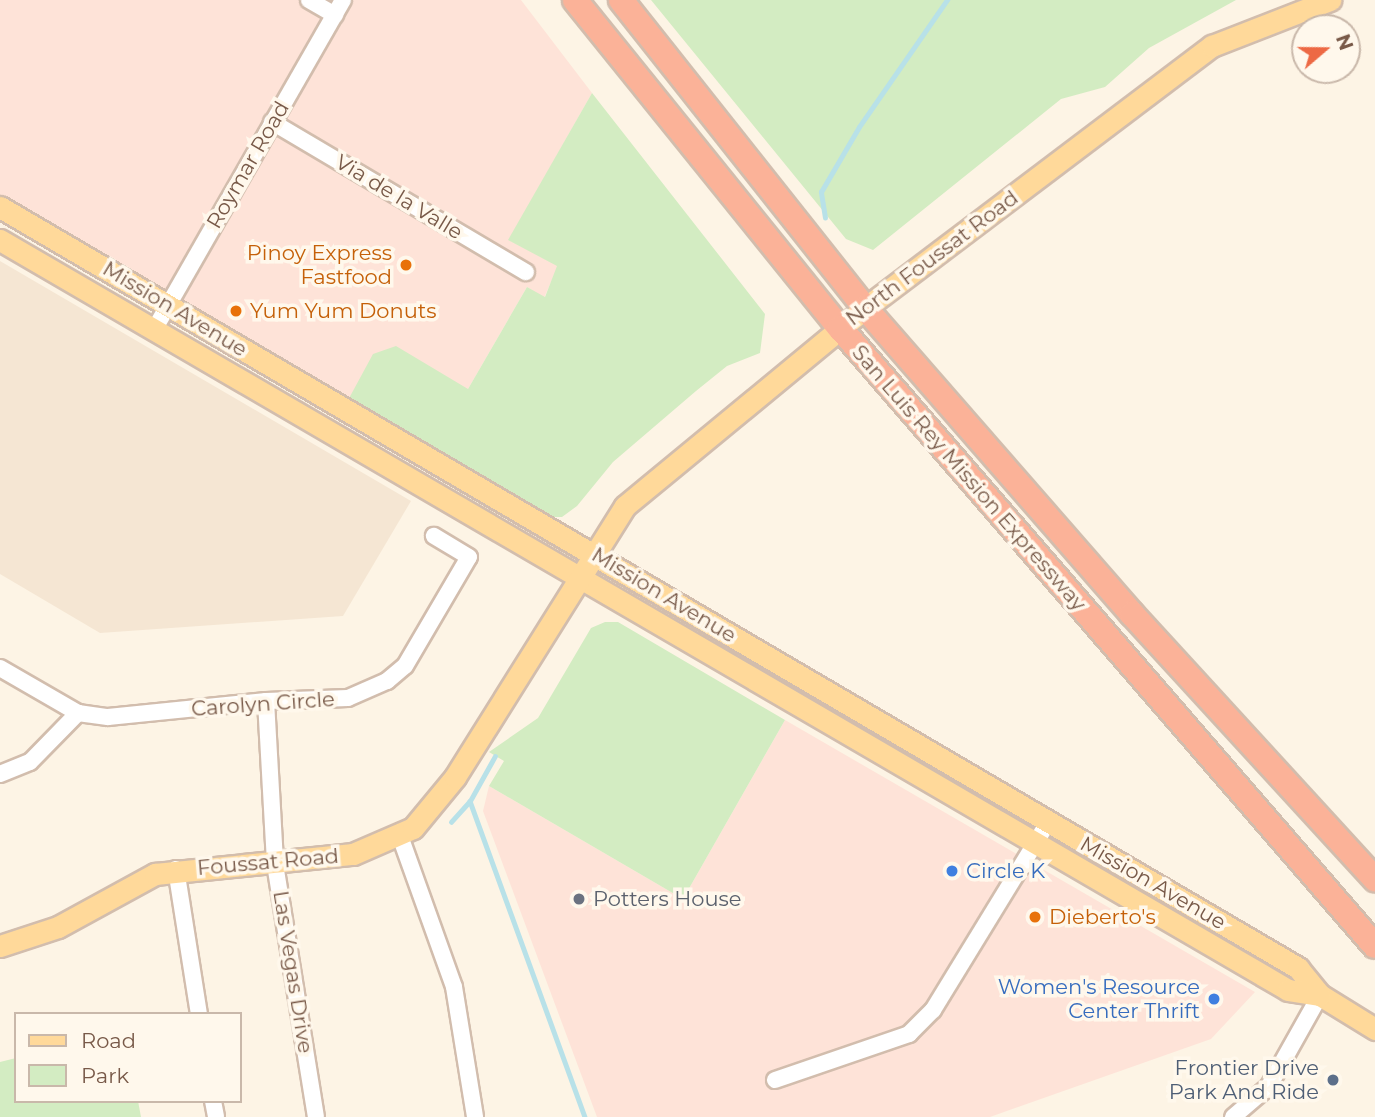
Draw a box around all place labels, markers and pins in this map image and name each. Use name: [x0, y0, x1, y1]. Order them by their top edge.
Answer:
place label: Pinoy Express Fastfood: [247, 240, 392, 290]
marker: Pinoy Express Fastfood: [398, 257, 414, 273]
place label: Yum Yum Donuts: [250, 298, 437, 324]
marker: Yum Yum Donuts: [228, 303, 244, 319]
place label: Circle K: [966, 858, 1045, 884]
marker: Circle K: [944, 863, 960, 879]
place label: Potters House: [593, 886, 741, 912]
marker: Potters House: [571, 891, 587, 907]
place label: Dieberto's: [1049, 904, 1156, 930]
marker: Dieberto's: [1027, 909, 1043, 925]
place label: Women's Resource Center Thrift: [998, 974, 1200, 1024]
marker: Women's Resource Center Thrift: [1206, 991, 1222, 1007]
place label: Frontier Drive Park And Ride: [1169, 1055, 1319, 1105]
marker: Frontier Drive Park And Ride: [1325, 1072, 1341, 1088]

